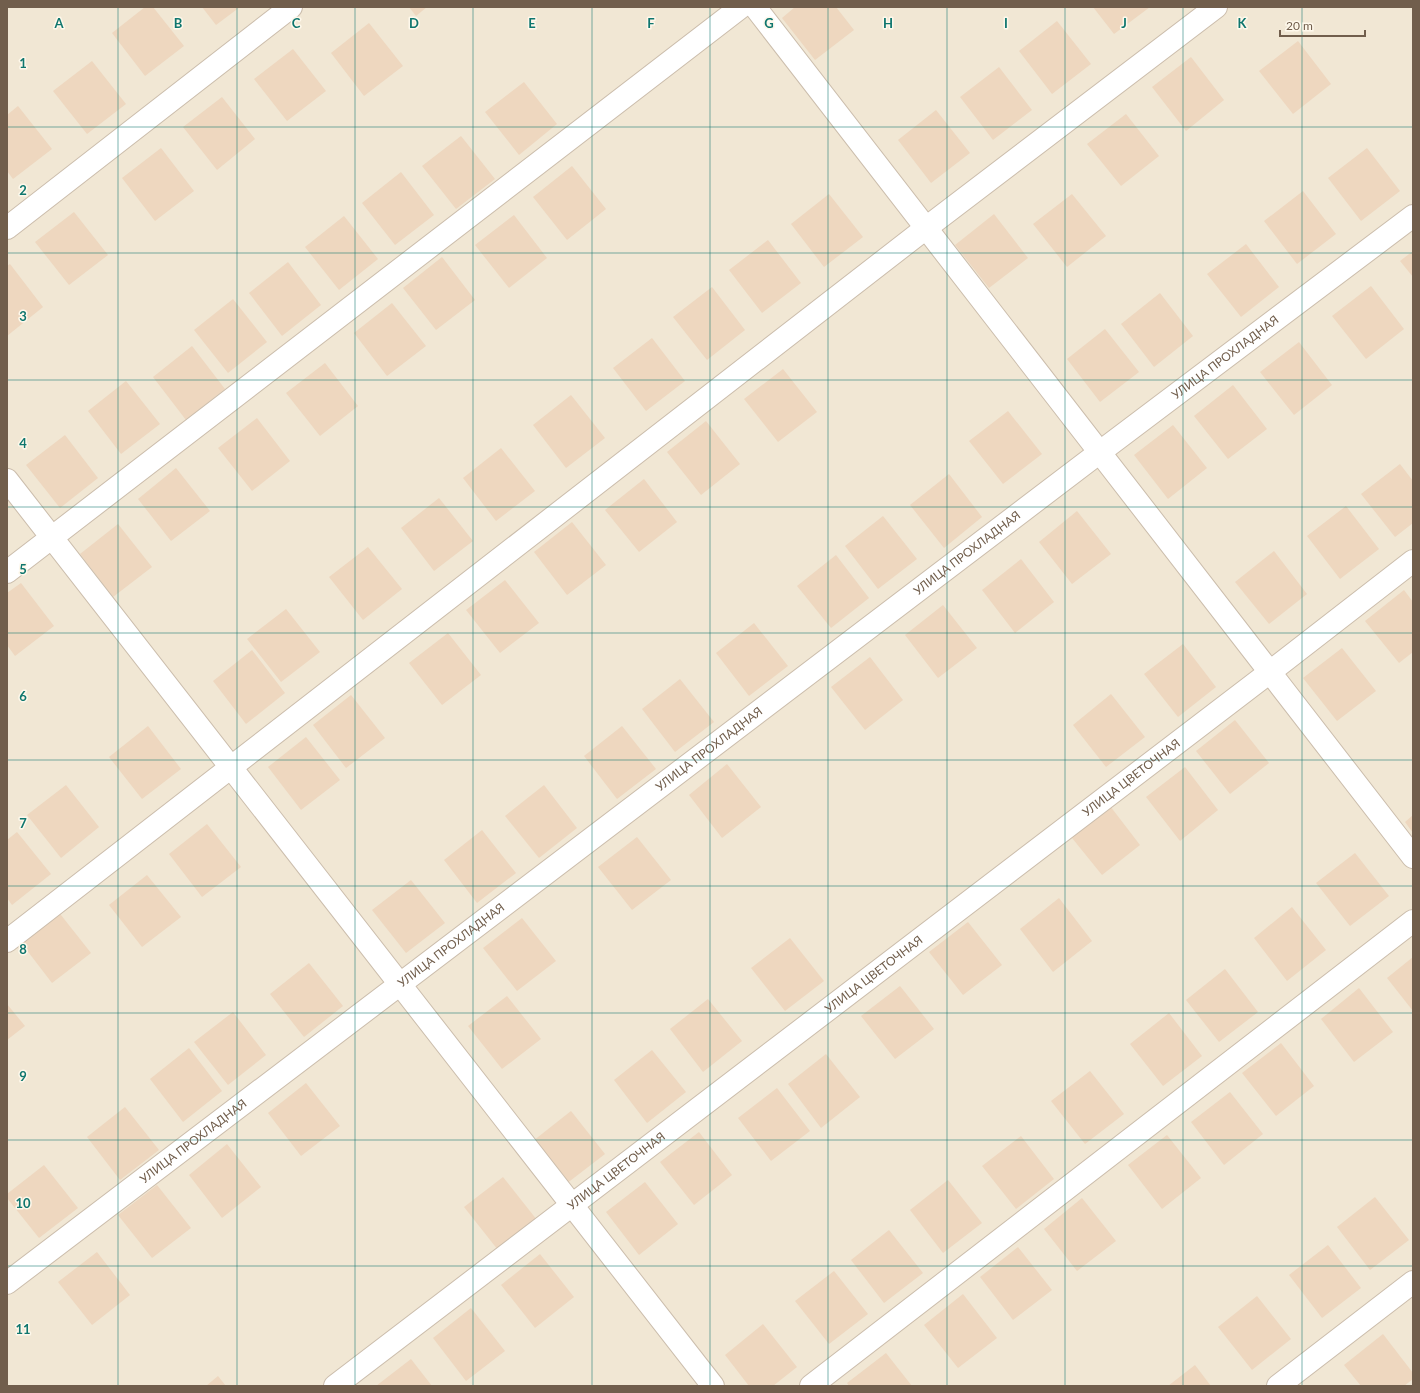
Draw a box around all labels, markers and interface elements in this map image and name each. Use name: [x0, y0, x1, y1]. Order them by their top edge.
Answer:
scale bar: [1280, 12, 1365, 38]
text: A: [53, 15, 64, 31]
text: B: [174, 15, 183, 31]
text: C: [292, 15, 301, 31]
text: D: [409, 15, 419, 31]
text: E: [528, 15, 536, 31]
text: F: [647, 15, 655, 31]
text: G: [764, 15, 774, 31]
text: H: [883, 15, 893, 31]
text: I: [1004, 15, 1008, 31]
text: J: [1121, 15, 1127, 31]
text: K: [1238, 15, 1248, 31]
text: 20 m: [1286, 18, 1313, 33]
text: 1: [19, 55, 27, 71]
text: 2: [19, 182, 27, 198]
text: 3: [19, 308, 27, 324]
street label: УЛИЦА ПРОХЛАДНАЯ: [1169, 312, 1282, 402]
text: 4: [19, 435, 27, 451]
street label: УЛИЦА ПРОХЛАДНАЯ: [910, 507, 1023, 598]
text: 5: [19, 561, 27, 577]
text: 6: [19, 688, 27, 704]
street label: УЛИЦА ПРОХЛАДНАЯ: [652, 703, 765, 794]
street label: УЛИЦА ЦВЕТОЧНАЯ: [1079, 735, 1183, 820]
text: 7: [19, 815, 27, 831]
street label: УЛИЦА ПРОХЛАДНАЯ: [395, 900, 507, 990]
street label: УЛИЦА ЦВЕТОЧНАЯ: [822, 932, 925, 1016]
text: 8: [19, 941, 27, 957]
text: 9: [19, 1068, 27, 1084]
street label: УЛИЦА ПРОХЛАДНАЯ: [137, 1096, 249, 1186]
street label: УЛИЦА ЦВЕТОЧНАЯ: [564, 1129, 668, 1213]
text: 10: [15, 1195, 31, 1211]
text: 11: [15, 1321, 31, 1337]

